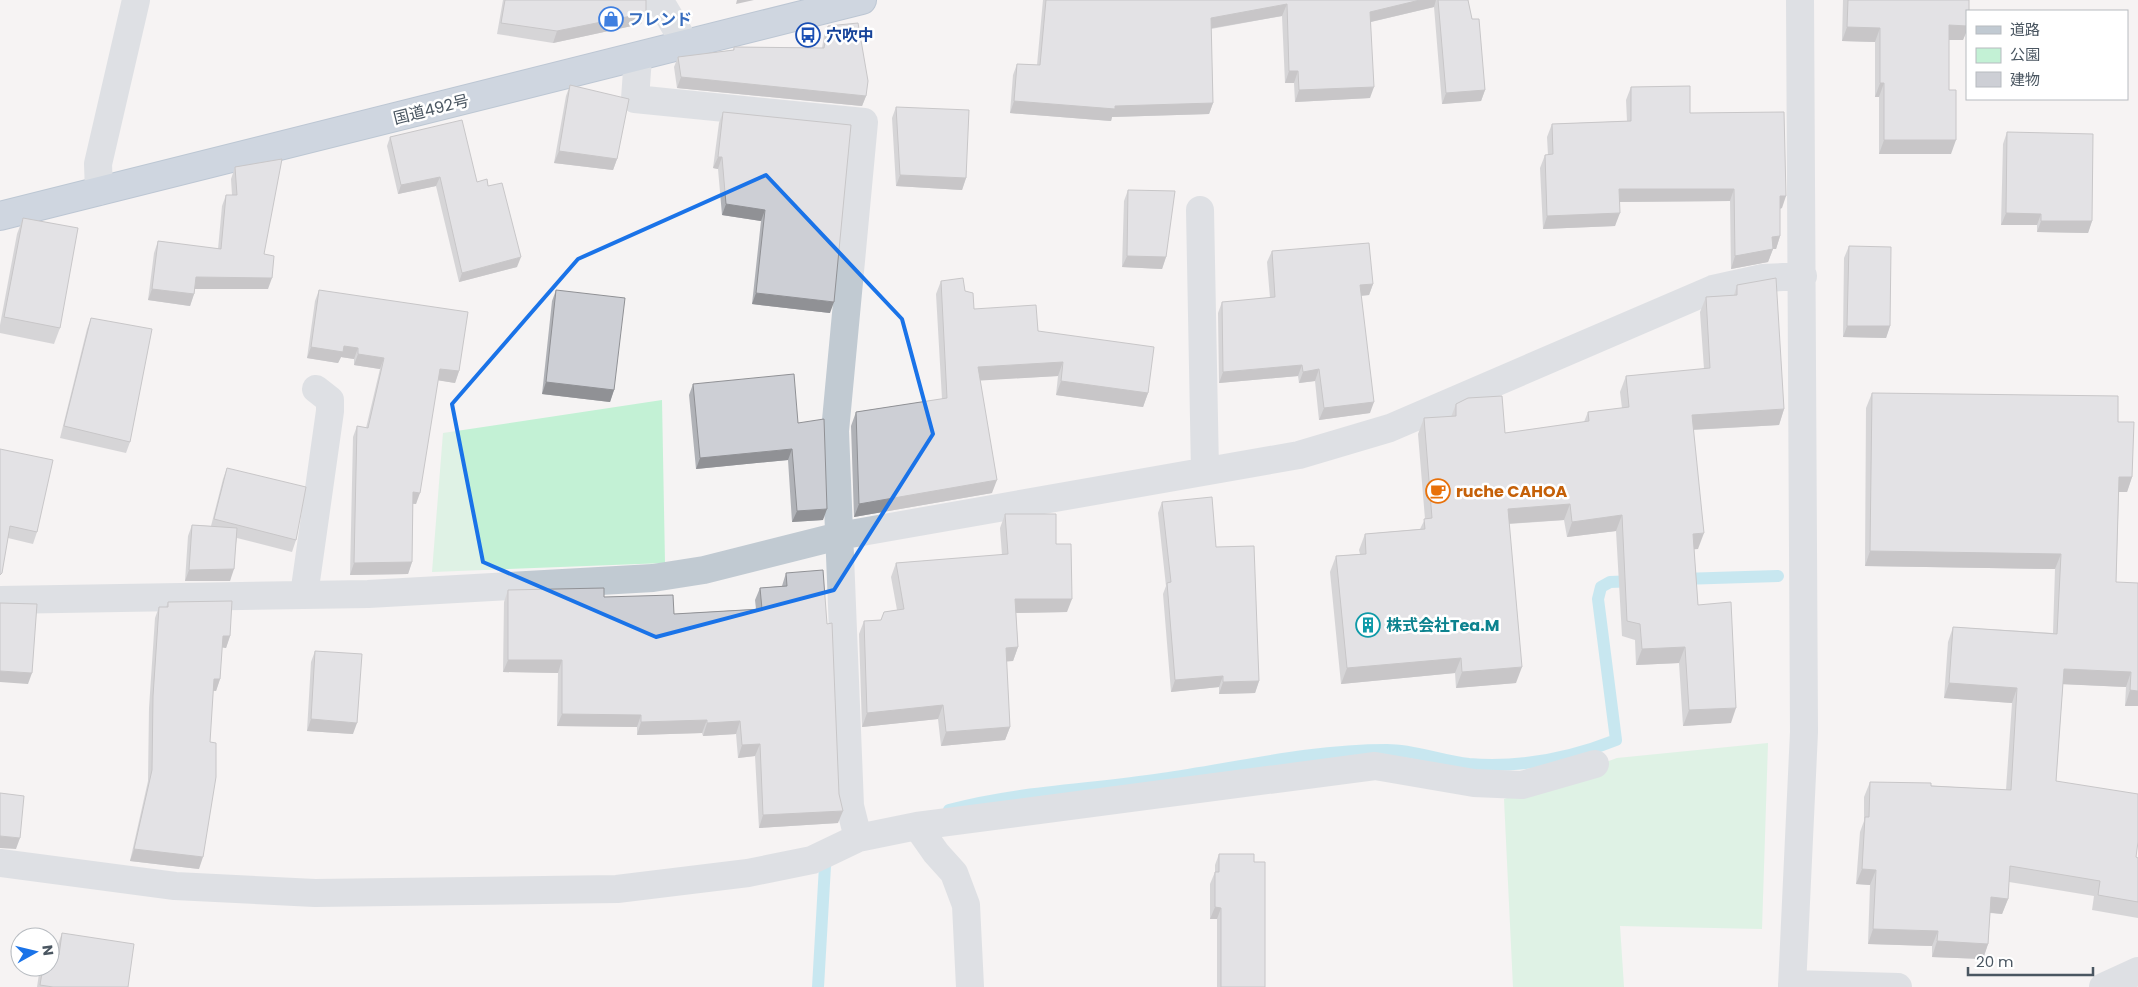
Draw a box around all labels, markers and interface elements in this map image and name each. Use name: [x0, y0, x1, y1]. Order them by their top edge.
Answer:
shop icon: フレンド: [598, 6, 624, 32]
place label: フレンド: [628, 8, 692, 31]
legend: [1966, 10, 2128, 100]
text: 道路: [2010, 19, 2040, 40]
bus stop icon: 穴吹中: [795, 22, 821, 48]
place label: 穴吹中: [826, 24, 874, 47]
text: 公園: [2010, 44, 2040, 65]
text: 建物: [2010, 69, 2040, 90]
street label: 国道492号: [391, 89, 471, 130]
cafe icon: ruche CAHOA: [1425, 478, 1451, 504]
place label: ruche CAHOA: [1456, 480, 1568, 503]
building icon: 株式会社Tea.M: [1355, 612, 1381, 638]
place label: 株式会社Tea.M: [1386, 614, 1499, 637]
north arrow: [10, 927, 60, 977]
text: N: [37, 944, 59, 957]
scale bar: [1968, 944, 2093, 976]
text: 20 m: [1976, 951, 2014, 972]

